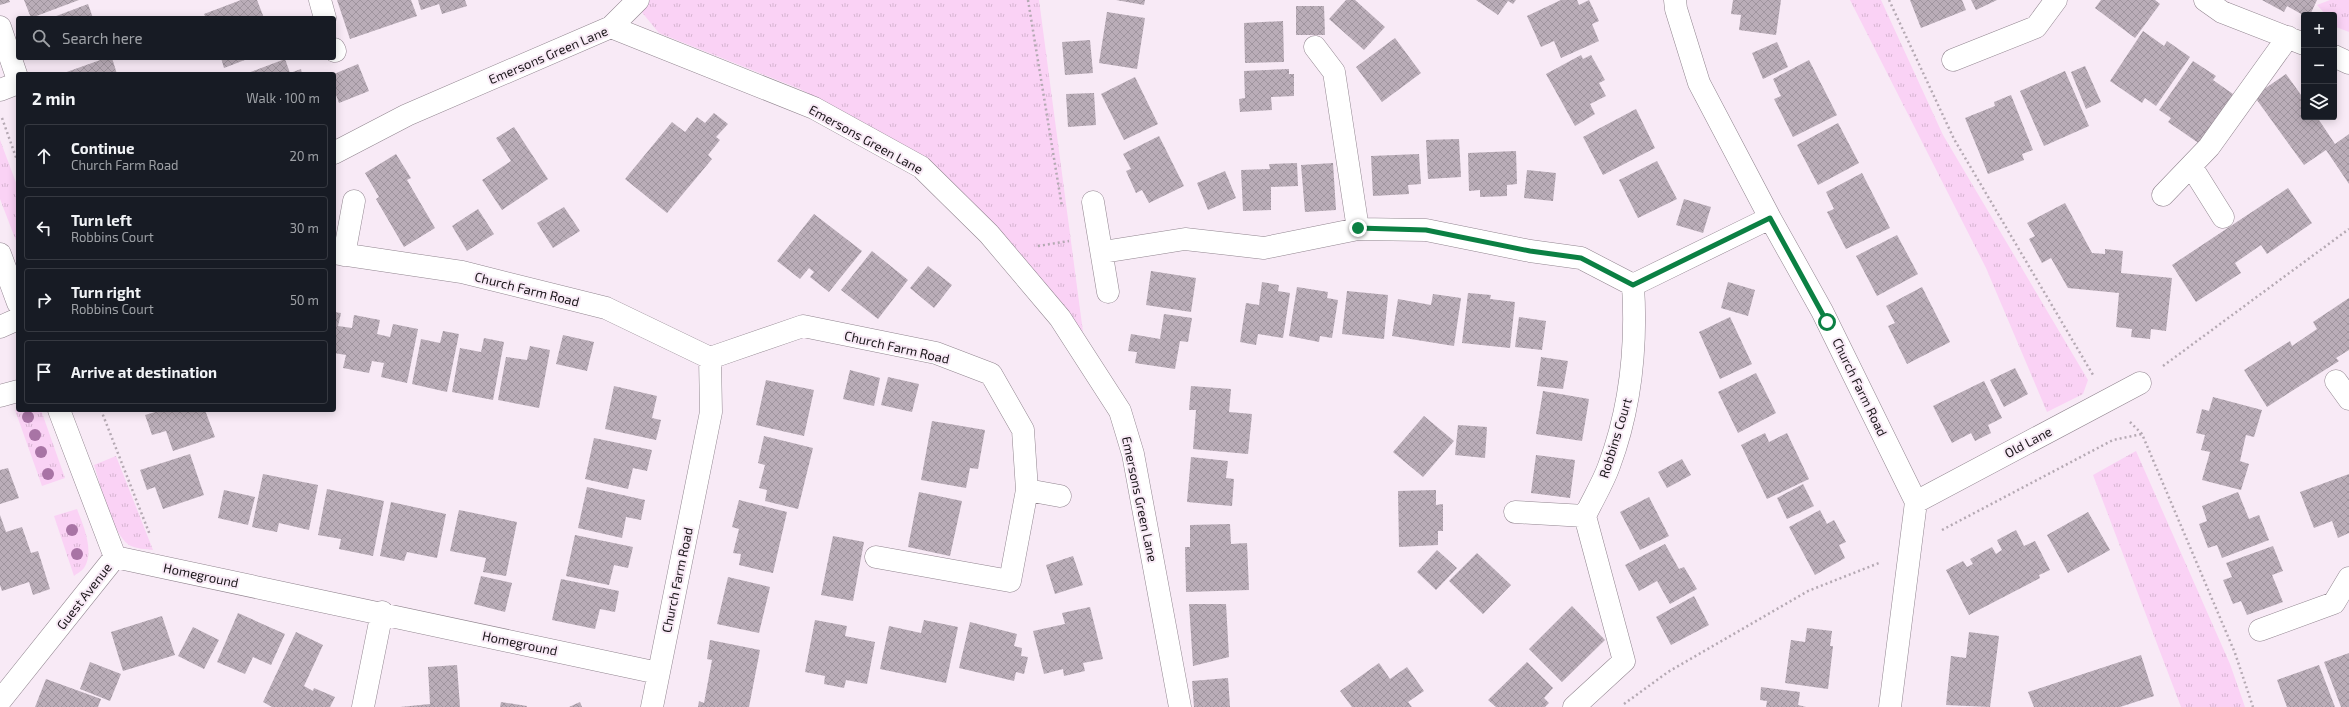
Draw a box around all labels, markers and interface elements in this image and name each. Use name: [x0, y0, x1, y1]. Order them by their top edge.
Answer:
map controls: [2301, 12, 2337, 120]
button: +: [2301, 12, 2337, 48]
search box: [16, 16, 336, 60]
street label: Emersons Green Lane: [486, 23, 610, 87]
icon: search: [30, 27, 52, 49]
text: Search here: [62, 29, 143, 47]
button: −: [2301, 48, 2337, 84]
button: layers: [2301, 84, 2337, 120]
text: 2 min: [32, 88, 75, 108]
text: Walk · 100 m: [246, 90, 320, 106]
street label: Emersons Green Lane: [806, 101, 926, 177]
text: Continue: [71, 139, 134, 157]
icon: ahead: [33, 145, 55, 167]
text: 20 m: [290, 148, 319, 164]
text: Church Farm Road: [71, 157, 179, 173]
text: Turn left: [71, 211, 132, 229]
icon: left: [33, 217, 55, 239]
route end: [1349, 219, 1367, 237]
text: 30 m: [290, 220, 319, 236]
text: Robbins Court: [71, 229, 154, 245]
street label: Church Farm Road: [473, 268, 581, 310]
text: Turn right: [71, 283, 141, 301]
icon: right: [33, 289, 55, 311]
text: 50 m: [290, 292, 319, 308]
text: Robbins Court: [71, 301, 154, 317]
route start: [1818, 313, 1836, 331]
street label: Church Farm Road: [843, 327, 951, 367]
street label: Church Farm Road: [1829, 335, 1891, 439]
icon: arrive: [33, 361, 55, 383]
text: Arrive at destination: [71, 363, 217, 381]
street label: Robbins Court: [1595, 396, 1635, 480]
street label: Old Lane: [2002, 423, 2054, 461]
street label: Emersons Green Lane: [1119, 435, 1161, 563]
street label: Church Farm Road: [658, 526, 696, 634]
street label: Guest Avenue: [53, 559, 115, 633]
street label: Homeground: [162, 559, 240, 591]
street label: Homeground: [481, 627, 559, 659]

